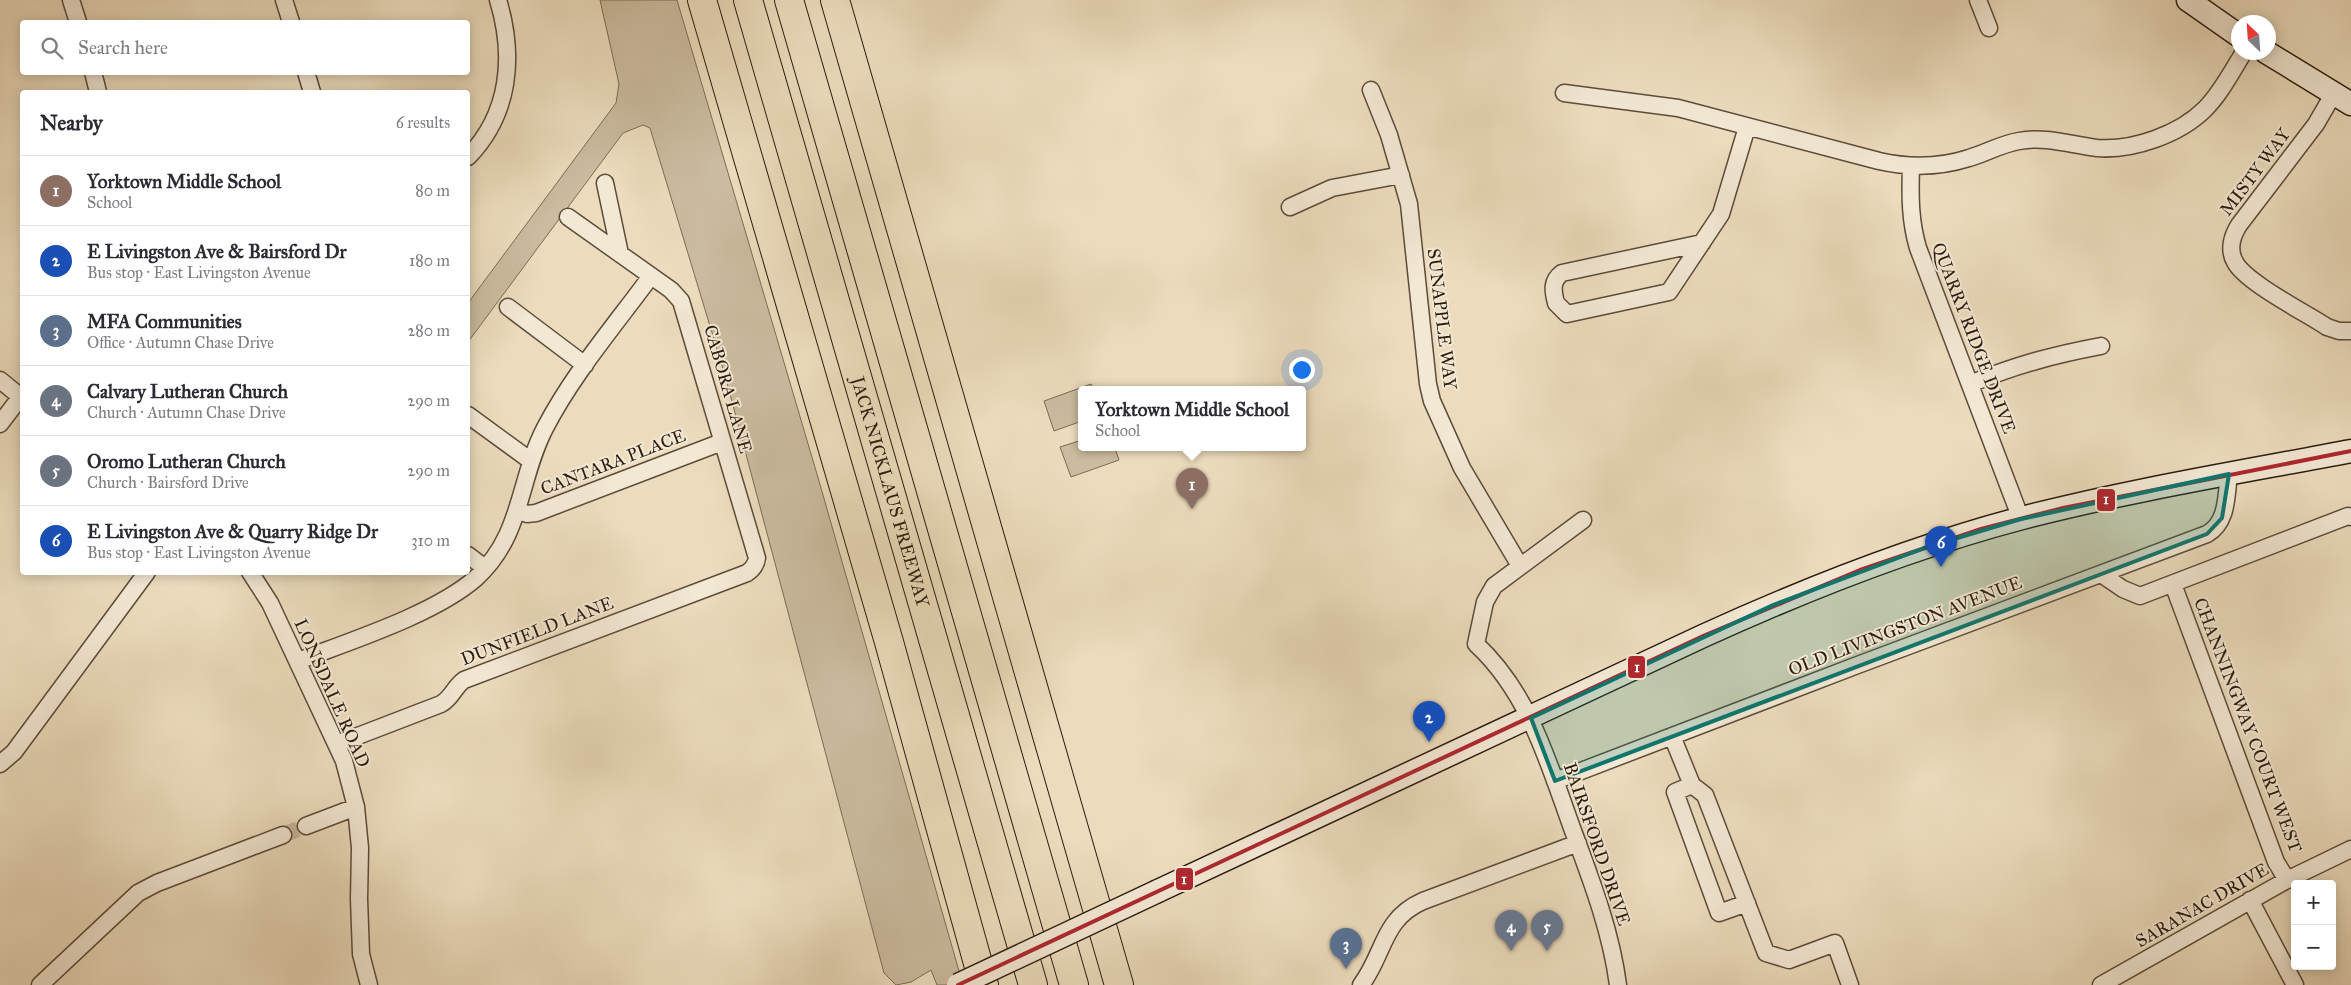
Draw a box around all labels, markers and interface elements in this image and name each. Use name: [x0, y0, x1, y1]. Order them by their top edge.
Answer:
north arrow: [2231, 15, 2276, 60]
search box: [20, 20, 470, 75]
icon: search: [38, 34, 66, 62]
text: Search here: [78, 36, 168, 59]
text: Nearby: [40, 110, 103, 136]
text: 6 results: [396, 113, 450, 132]
street label: MISTY WAY: [2215, 124, 2295, 220]
text: Yorktown Middle School: [87, 170, 281, 193]
text: 1: [53, 181, 59, 200]
text: 80 m: [415, 181, 450, 200]
text: School: [87, 193, 132, 212]
street label: QUARRY RIDGE DRIVE: [1927, 239, 2021, 437]
text: E Livingston Ave & Bairsford Dr: [87, 240, 347, 263]
street label: SUNAPPLE WAY: [1422, 247, 1462, 391]
text: 2: [52, 251, 60, 270]
text: 180 m: [409, 251, 450, 270]
text: Bus stop · East Livingston Avenue: [87, 263, 311, 282]
text: MFA Communities: [87, 310, 242, 333]
text: 3: [53, 321, 59, 340]
text: 280 m: [407, 321, 450, 340]
street label: CABORA LANE: [699, 322, 757, 456]
text: Office · Autumn Chase Drive: [87, 333, 274, 352]
your location: [1289, 357, 1315, 383]
street label: JACK NICKLAUS FREEWAY: [845, 372, 934, 610]
text: Calvary Lutheran Church: [87, 380, 288, 403]
popup: [1078, 386, 1306, 451]
text: 4: [52, 391, 60, 410]
text: 290 m: [407, 391, 450, 410]
text: Yorktown Middle School: [1095, 398, 1289, 421]
text: Church · Autumn Chase Drive: [87, 403, 286, 422]
text: School: [1095, 421, 1140, 440]
street label: CANTARA PLACE: [537, 424, 689, 500]
text: Oromo Lutheran Church: [87, 450, 286, 473]
text: 5: [52, 461, 60, 480]
text: 290 m: [407, 461, 450, 480]
pin: 1: [1176, 468, 1208, 509]
text: Church · Bairsford Drive: [87, 473, 249, 492]
line badge: 1: [2096, 488, 2116, 512]
text: 1: [2103, 491, 2109, 508]
text: E Livingston Ave & Quarry Ridge Dr: [87, 520, 378, 543]
pin: 6: [1925, 526, 1957, 567]
text: 6: [52, 531, 60, 550]
text: 310 m: [411, 531, 450, 550]
text: Bus stop · East Livingston Avenue: [87, 543, 311, 562]
street label: OLD LIVINGSTON AVENUE: [1785, 571, 2025, 681]
street label: DUNFIELD LANE: [458, 592, 616, 670]
street label: CHANNINGWAY COURT WEST: [2189, 595, 2307, 855]
street label: LONSDALE ROAD: [289, 615, 375, 771]
line badge: 1: [1627, 655, 1646, 679]
text: 1: [1634, 659, 1640, 676]
pin: 2: [1413, 701, 1445, 742]
street label: BAIRSFORD DRIVE: [1559, 760, 1635, 928]
street label: SARANAC DRIVE: [2132, 858, 2273, 952]
line badge: 1: [1175, 867, 1194, 891]
text: 1: [1181, 871, 1187, 888]
map controls: [2291, 880, 2336, 970]
button: +: [2291, 880, 2336, 925]
pin: 4: [1495, 910, 1527, 951]
pin: 5: [1531, 910, 1563, 951]
button: −: [2291, 925, 2336, 970]
pin: 3: [1330, 928, 1362, 969]

